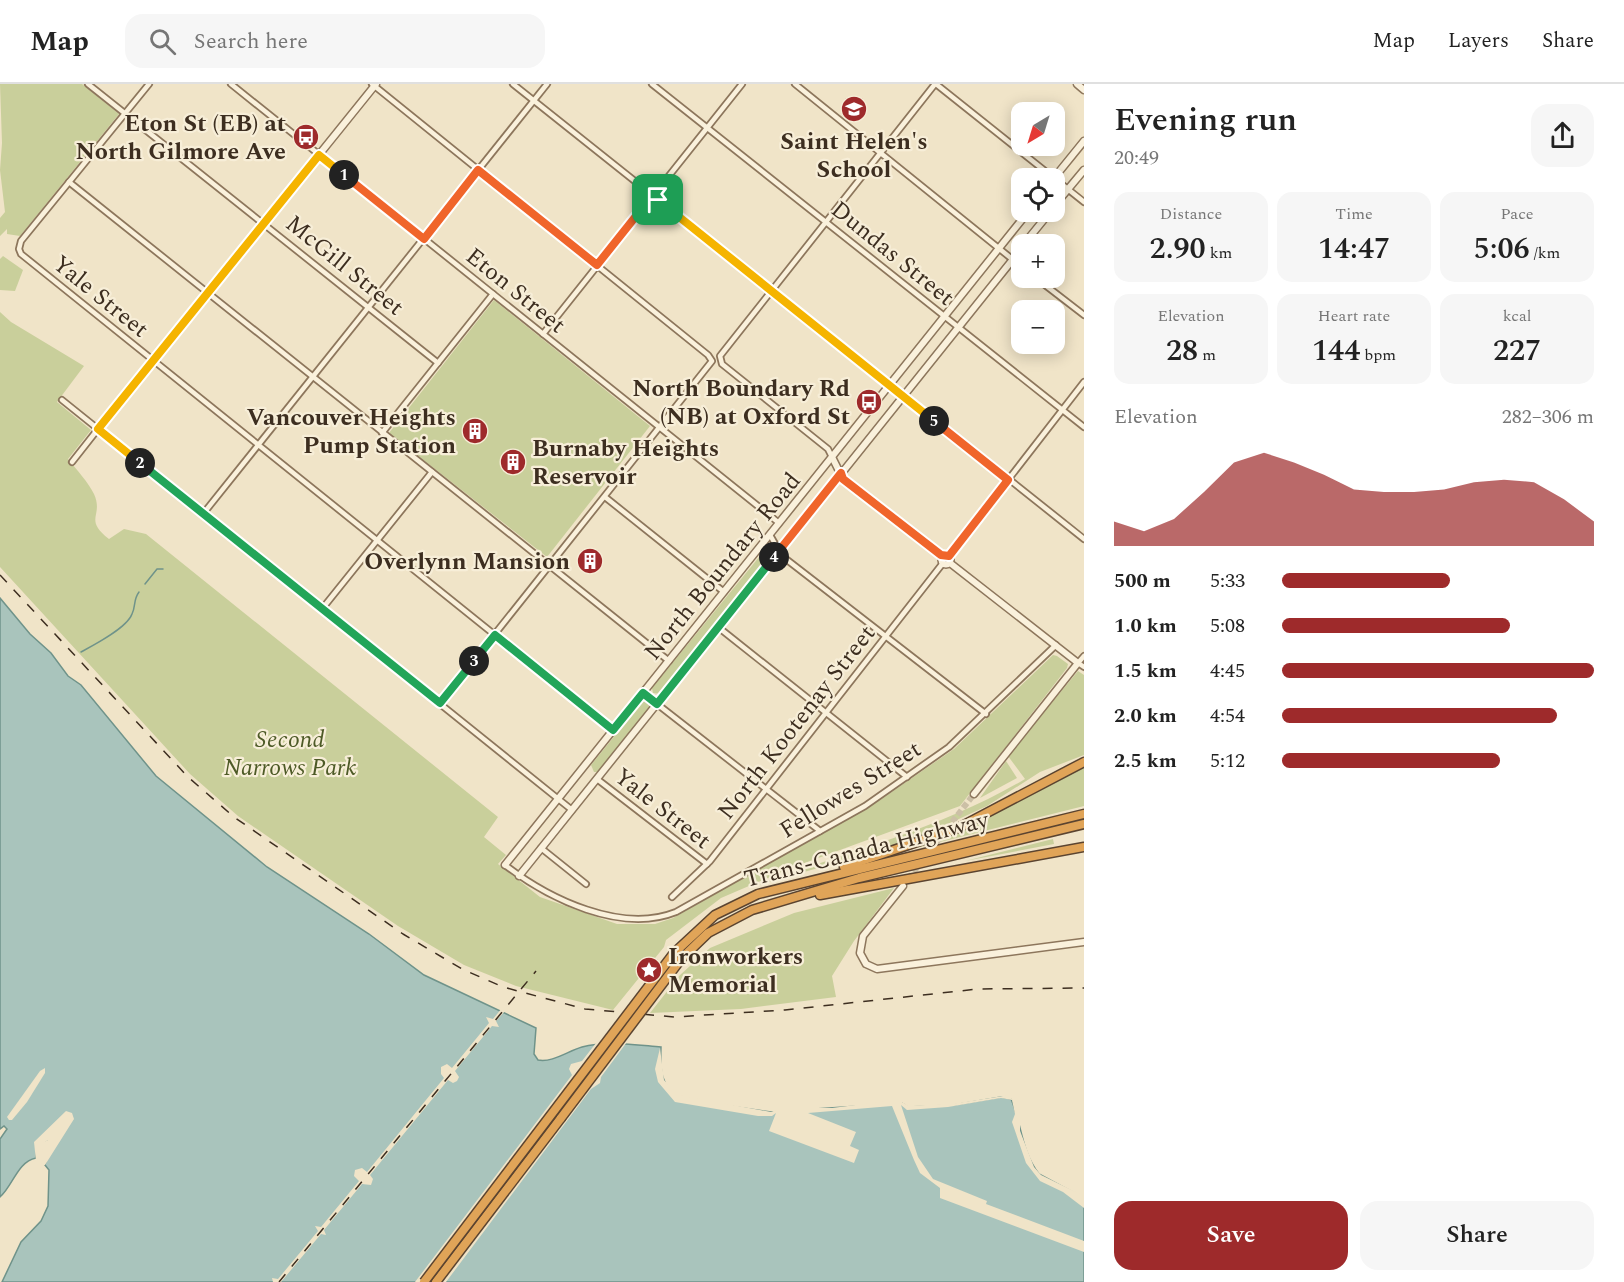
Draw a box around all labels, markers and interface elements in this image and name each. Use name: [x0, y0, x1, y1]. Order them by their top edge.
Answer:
search box: [125, 14, 545, 68]
text: Map: [30, 20, 89, 63]
icon: search: [146, 25, 179, 58]
text: Search here: [194, 25, 308, 58]
text: Map: [1373, 25, 1415, 57]
text: Layers: [1448, 25, 1509, 57]
text: Share: [1542, 25, 1594, 57]
school or university icon: Saint Helen's School: [839, 94, 869, 124]
text: Evening run: [1114, 95, 1297, 145]
north arrow: [1011, 102, 1065, 156]
map controls: [1011, 102, 1065, 354]
button: share: [1531, 104, 1594, 167]
place label: Eton St (EB) at North Gilmore Ave: [75, 106, 286, 170]
bus stop icon: Eton St (EB) at North Gilmore Ave: [291, 122, 321, 152]
place label: Saint Helen's School: [780, 124, 928, 188]
text: 20:49: [1114, 143, 1159, 173]
pin: 1: [329, 160, 359, 190]
text: 1: [340, 163, 348, 187]
button: locate: [1011, 168, 1065, 222]
pin: [632, 174, 683, 225]
icon: arrive: [641, 183, 674, 216]
street label: Dundas Street: [823, 192, 962, 315]
text: Distance: [1160, 202, 1222, 226]
text: Time: [1335, 202, 1373, 226]
text: Pace: [1500, 202, 1534, 226]
street label: McGill Street: [277, 207, 411, 325]
text: 2.90: [1150, 226, 1206, 272]
text: 14:47: [1318, 226, 1390, 272]
text: 5:06: [1474, 226, 1530, 272]
button: +: [1011, 234, 1065, 288]
street label: Eton Street: [457, 239, 573, 343]
text: km: [1206, 241, 1232, 265]
text: /km: [1530, 241, 1560, 265]
street label: Yale Street: [44, 247, 156, 347]
button: −: [1011, 300, 1065, 354]
text: Elevation: [1157, 304, 1225, 328]
text: Heart rate: [1318, 304, 1390, 328]
text: kcal: [1503, 304, 1531, 328]
text: 28: [1166, 328, 1198, 374]
text: 144: [1312, 328, 1360, 374]
text: 227: [1493, 328, 1541, 374]
text: m: [1198, 343, 1216, 367]
text: bpm: [1360, 343, 1396, 367]
place label: North Boundary Rd (NB) at Oxford St: [632, 371, 850, 435]
bus stop icon: North Boundary Rd (NB) at Oxford St: [854, 387, 884, 417]
place label: Vancouver Heights Pump Station: [246, 400, 456, 464]
text: Elevation: [1114, 402, 1198, 432]
text: 282–306 m: [1502, 402, 1594, 432]
pin: 5: [919, 406, 949, 436]
text: 5: [930, 409, 938, 433]
building icon: Vancouver Heights Pump Station: [460, 416, 490, 446]
place label: Burnaby Heights Reservoir: [532, 431, 719, 495]
building icon: Burnaby Heights Reservoir: [498, 447, 528, 477]
pin: 2: [125, 448, 155, 478]
text: 2: [136, 451, 144, 475]
street label: North Boundary Road: [636, 465, 810, 668]
pin: 4: [759, 542, 789, 572]
place label: Overlynn Mansion: [364, 544, 570, 580]
text: 4: [770, 545, 778, 569]
building icon: Overlynn Mansion: [575, 546, 605, 576]
text: 500 m: [1114, 566, 1171, 596]
text: 5:33: [1210, 566, 1245, 596]
text: 1.0 km: [1114, 611, 1177, 641]
text: 5:08: [1210, 611, 1245, 641]
street label: North Kootenay Street: [709, 617, 885, 828]
pin: 3: [459, 646, 489, 676]
text: 3: [470, 649, 478, 673]
text: 1.5 km: [1114, 656, 1177, 686]
text: 4:45: [1210, 656, 1245, 686]
text: 2.0 km: [1114, 701, 1177, 731]
text: 4:54: [1210, 701, 1245, 731]
park label: Second Narrows Park: [223, 722, 357, 786]
street label: Fellowes Street: [772, 732, 929, 848]
text: 2.5 km: [1114, 746, 1177, 776]
text: 5:12: [1210, 746, 1245, 776]
street label: Yale Street: [606, 759, 719, 858]
street label: Trans-Canada Highway: [740, 802, 994, 898]
place label: Ironworkers Memorial: [668, 939, 803, 1003]
place icon: Ironworkers Memorial: [634, 955, 664, 985]
button: Save: [1114, 1201, 1348, 1270]
button: Share: [1360, 1201, 1594, 1270]

